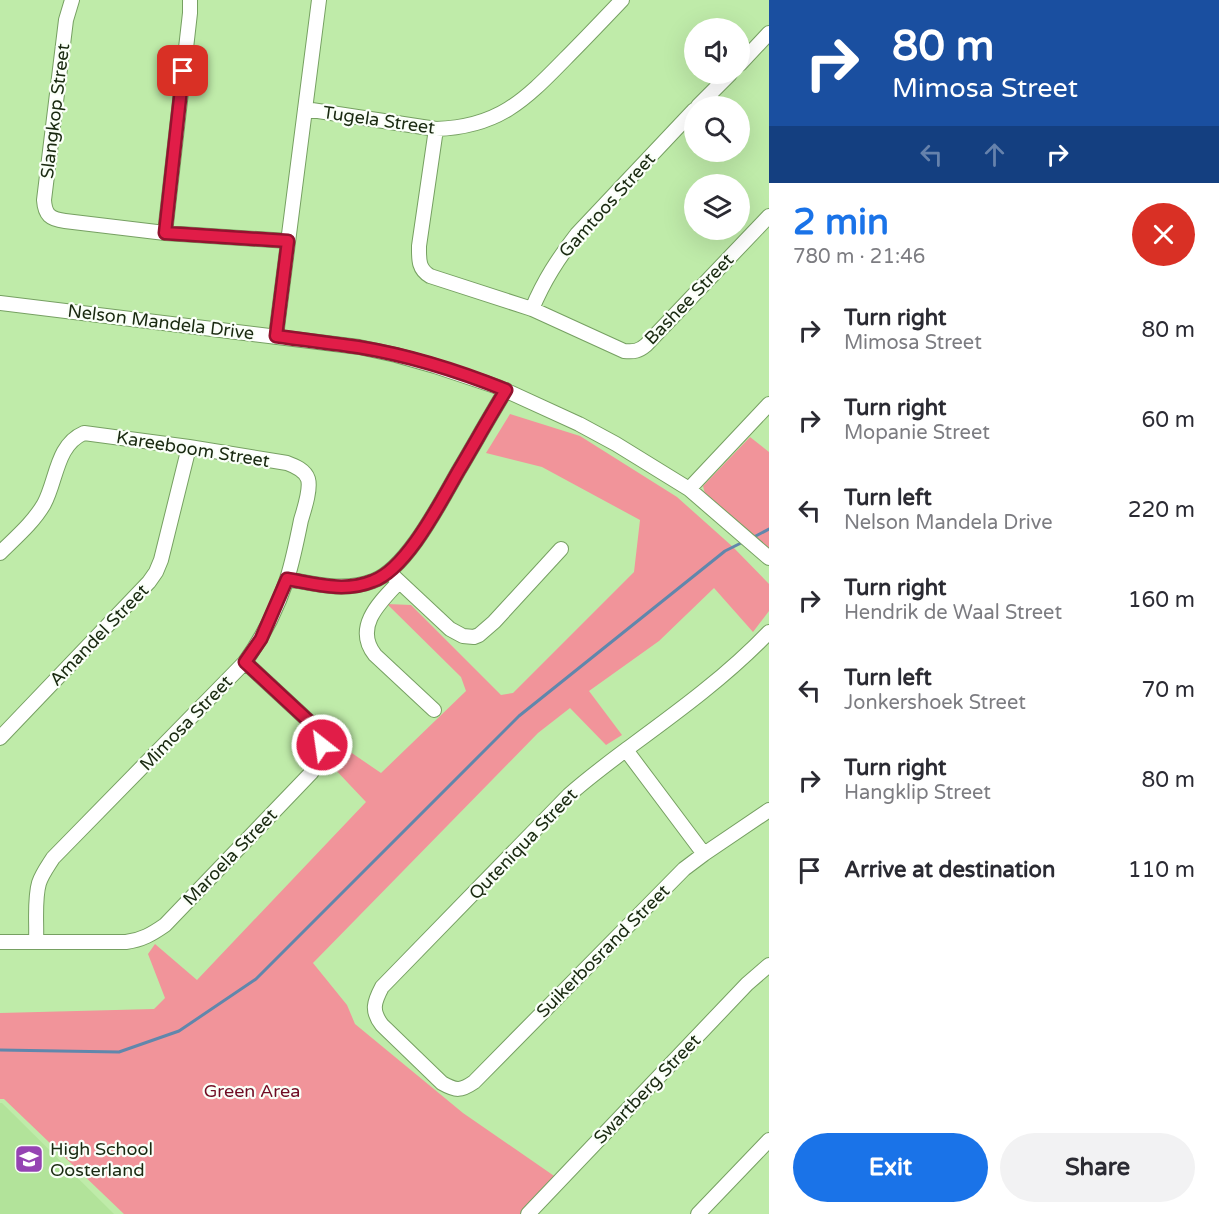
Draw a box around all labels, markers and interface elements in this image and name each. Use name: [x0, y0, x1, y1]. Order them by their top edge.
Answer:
map controls: [684, 18, 750, 240]
button: sound: [684, 18, 750, 84]
text: 80 m: [892, 21, 994, 72]
icon: right: [793, 24, 871, 102]
street label: Slangkop Street: [36, 42, 74, 180]
pin: [157, 45, 208, 96]
icon: arrive: [166, 54, 199, 87]
text: Mimosa Street: [892, 72, 1078, 105]
button: search: [684, 96, 750, 162]
street label: Tugela Street: [321, 101, 437, 139]
icon: left: [915, 138, 948, 171]
icon: ahead: [978, 138, 1011, 171]
icon: right: [1041, 138, 1074, 171]
street label: Gamtoos Street: [554, 148, 660, 262]
button: layers: [684, 174, 750, 240]
text: 2 min: [793, 201, 889, 244]
button: close: [1132, 203, 1195, 266]
text: 780 m · 21:46: [793, 245, 925, 269]
street label: Bashee Street: [640, 249, 738, 349]
street label: Nelson Mandela Drive: [66, 300, 256, 344]
text: Turn right: [844, 305, 946, 331]
icon: right: [793, 314, 826, 347]
text: 80 m: [1141, 317, 1195, 343]
text: Mimosa Street: [844, 331, 982, 355]
text: Turn right: [844, 395, 946, 421]
icon: right: [793, 404, 826, 437]
text: 60 m: [1141, 407, 1195, 433]
text: Mopanie Street: [844, 421, 990, 445]
street label: Kareeboom Street: [115, 426, 271, 472]
text: Turn left: [844, 485, 932, 511]
icon: left: [793, 494, 826, 527]
text: 220 m: [1128, 497, 1195, 523]
text: Nelson Mandela Drive: [844, 511, 1053, 535]
text: Turn right: [844, 575, 946, 601]
street label: Amandel Street: [45, 579, 153, 691]
icon: right: [793, 584, 826, 617]
text: 160 m: [1128, 587, 1195, 613]
text: Hendrik de Waal Street: [844, 601, 1062, 625]
text: Turn left: [844, 665, 932, 691]
street label: Mimosa Street: [135, 671, 237, 775]
icon: left: [793, 674, 826, 707]
text: 70 m: [1141, 677, 1195, 703]
text: Jonkershoek Street: [844, 691, 1026, 715]
position arrow: [290, 713, 354, 777]
text: Turn right: [844, 755, 946, 781]
icon: right: [793, 764, 826, 797]
text: 80 m: [1141, 767, 1195, 793]
text: Hangklip Street: [844, 781, 991, 805]
street label: Quteniqua Street: [464, 784, 582, 904]
street label: Maroela Street: [178, 804, 282, 910]
icon: arrive: [793, 854, 826, 887]
text: Arrive at destination: [844, 857, 1055, 883]
text: 110 m: [1128, 857, 1195, 883]
street label: Suikerbosrand Street: [532, 880, 674, 1022]
street label: Swartberg Street: [589, 1029, 705, 1149]
park label: Green Area: [204, 1080, 300, 1102]
button: Exit: [793, 1133, 988, 1202]
button: Share: [1000, 1133, 1195, 1202]
place label: High School Oosterland: [50, 1138, 153, 1181]
school or university icon: High School Oosterland: [13, 1143, 45, 1175]

